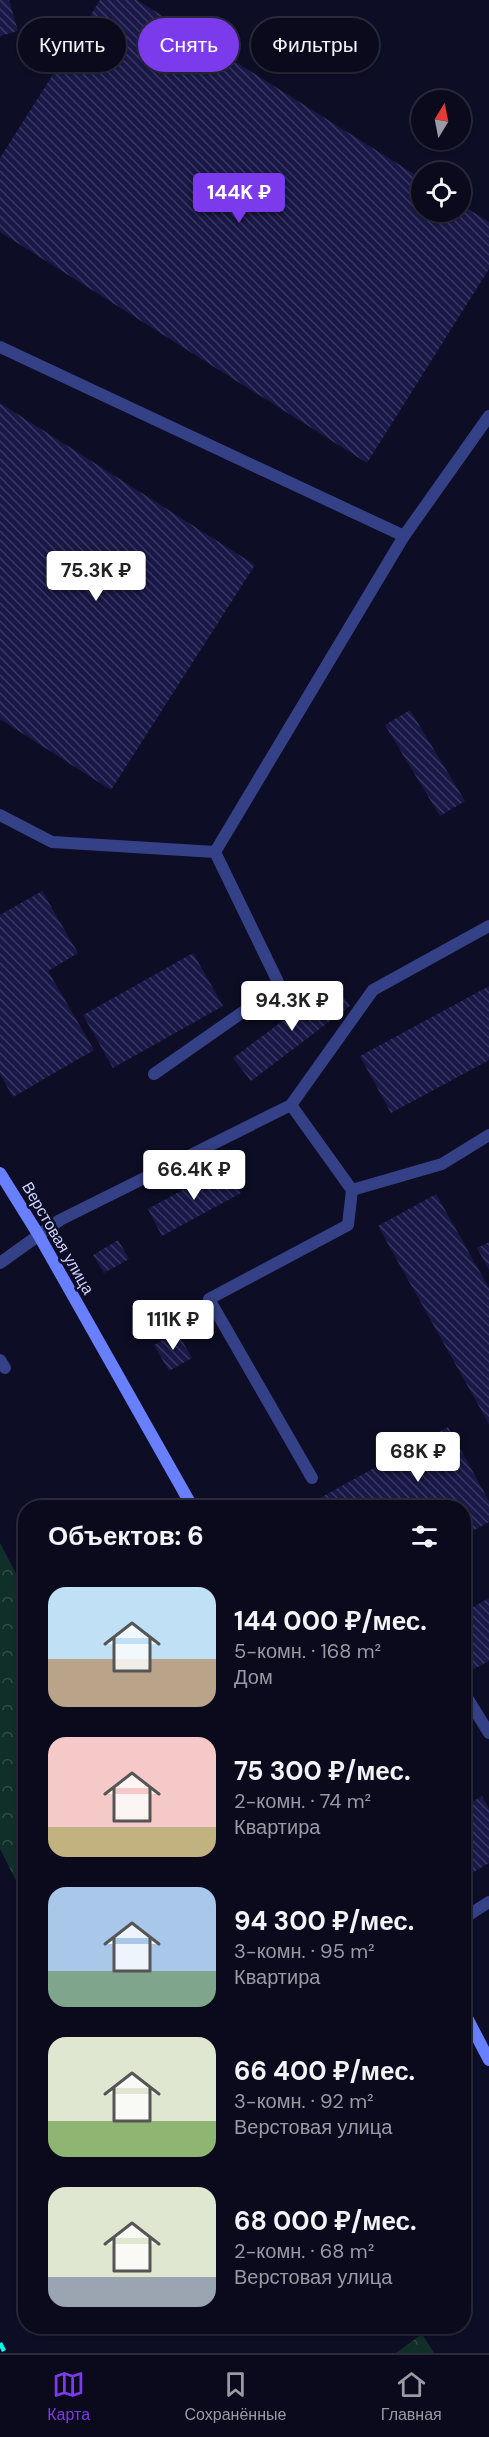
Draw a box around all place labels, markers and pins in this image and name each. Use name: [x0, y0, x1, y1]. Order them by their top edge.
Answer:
pin: 144K ₽: [190, 173, 288, 224]
pin: 75.3K ₽: [41, 551, 151, 602]
pin: 94.3K ₽: [237, 981, 347, 1032]
pin: 66.4K ₽: [139, 1150, 249, 1201]
pin: 111K ₽: [124, 1300, 222, 1351]
pin: 68K ₽: [376, 1432, 460, 1483]

